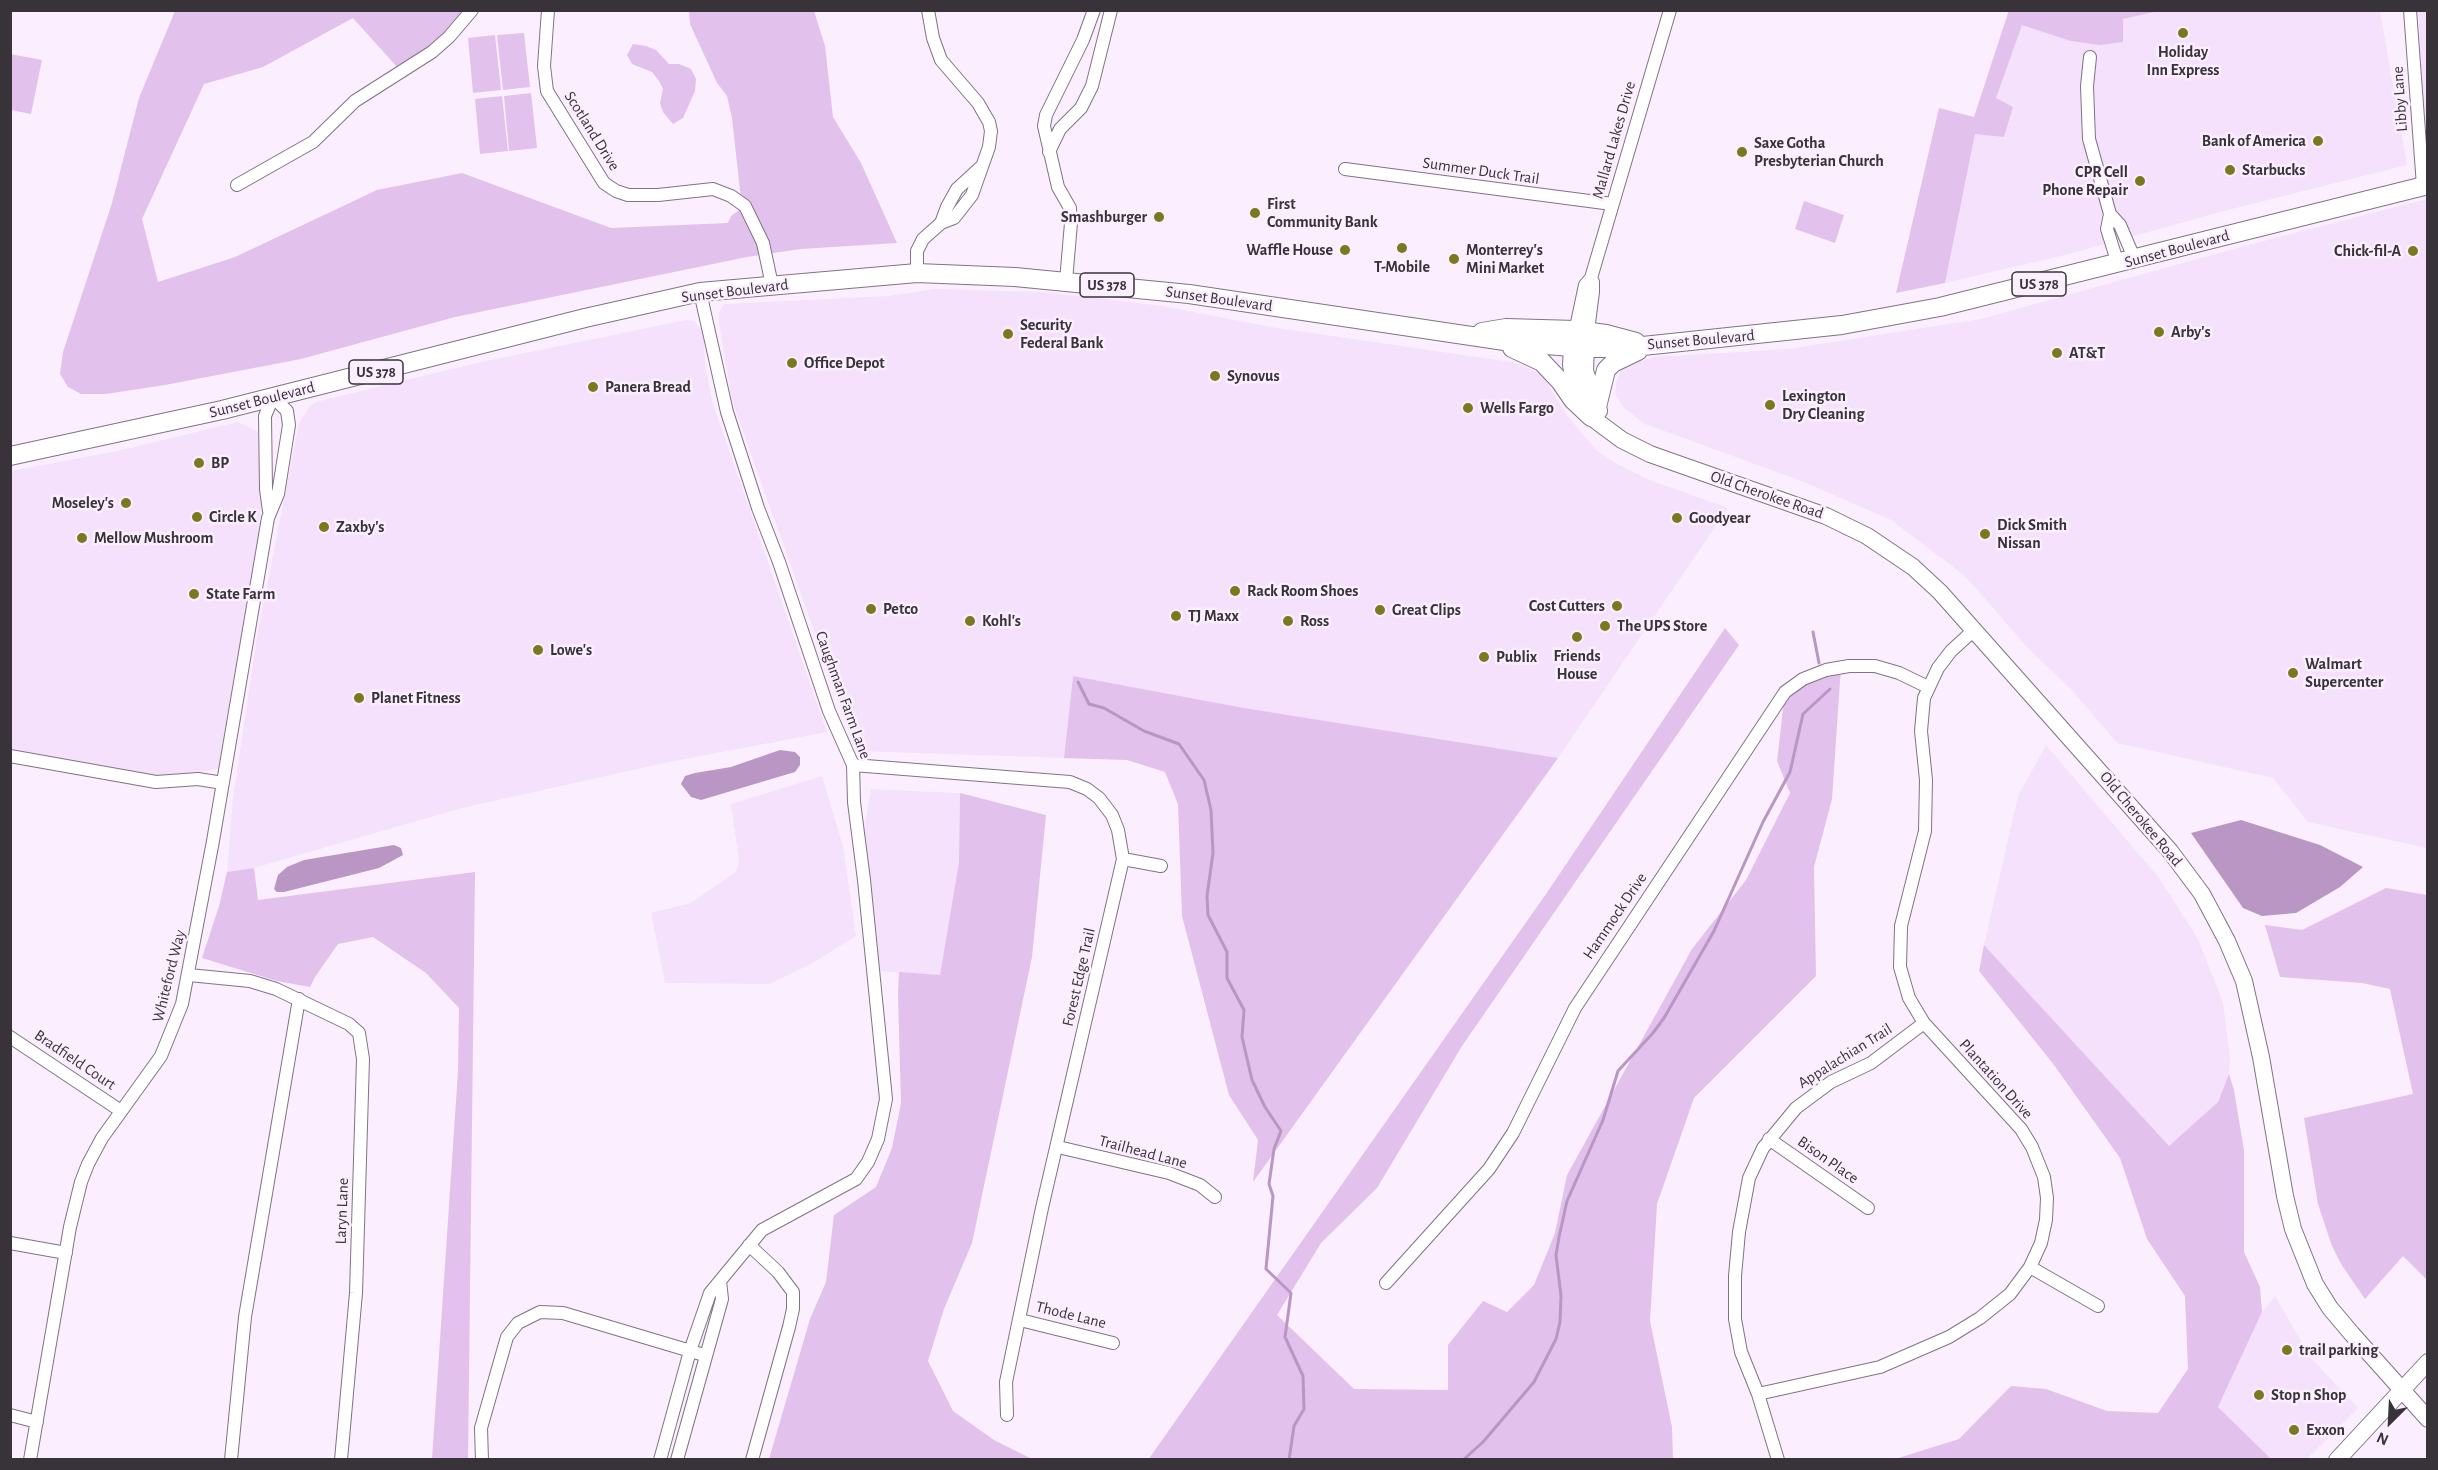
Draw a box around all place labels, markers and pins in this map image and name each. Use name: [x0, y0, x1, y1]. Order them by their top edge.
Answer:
marker: Holiday Inn Express: [2176, 26, 2190, 40]
place label: Holiday Inn Express: [2147, 42, 2219, 80]
place label: Bank of America: [2202, 131, 2306, 151]
place label: Saxe Gotha Presbyterian Church: [1754, 133, 1884, 171]
marker: Bank of America: [2311, 134, 2325, 148]
marker: Saxe Gotha Presbyterian Church: [1735, 145, 1749, 159]
place label: Starbucks: [2242, 160, 2305, 180]
place label: CPR Cell Phone Repair: [2042, 162, 2128, 200]
marker: Starbucks: [2223, 163, 2237, 177]
marker: CPR Cell Phone Repair: [2133, 174, 2147, 188]
place label: First Community Bank: [1267, 194, 1378, 232]
marker: First Community Bank: [1248, 206, 1262, 220]
place label: Smashburger: [1061, 207, 1147, 227]
marker: Smashburger: [1152, 210, 1166, 224]
place label: Waffle House: [1246, 240, 1333, 260]
place label: Monterrey's Mini Market: [1466, 240, 1544, 278]
marker: T-Mobile: [1395, 241, 1409, 255]
place label: Chick-fil-A: [2334, 241, 2401, 261]
marker: Waffle House: [1338, 243, 1352, 257]
marker: Chick-fil-A: [2406, 244, 2420, 258]
marker: Monterrey's Mini Market: [1447, 252, 1461, 266]
place label: T-Mobile: [1374, 257, 1430, 277]
place label: Security Federal Bank: [1020, 315, 1103, 353]
place label: Arby's: [2171, 322, 2211, 342]
marker: Arby's: [2152, 325, 2166, 339]
marker: Security Federal Bank: [1001, 327, 1015, 341]
place label: AT&T: [2069, 343, 2105, 363]
marker: AT&T: [2050, 346, 2064, 360]
place label: Office Depot: [804, 353, 885, 373]
marker: Office Depot: [785, 356, 799, 370]
place label: Synovus: [1227, 366, 1280, 386]
marker: Synovus: [1208, 369, 1222, 383]
place label: Panera Bread: [605, 377, 691, 397]
marker: Panera Bread: [586, 380, 600, 394]
place label: Lexington Dry Cleaning: [1782, 386, 1864, 424]
place label: Wells Fargo: [1480, 398, 1554, 418]
marker: Lexington Dry Cleaning: [1763, 398, 1777, 412]
marker: Wells Fargo: [1461, 401, 1475, 415]
place label: BP: [211, 453, 229, 473]
marker: BP: [192, 456, 206, 470]
place label: Moseley's: [52, 493, 114, 513]
marker: Moseley's: [119, 496, 133, 510]
place label: Circle K: [209, 507, 257, 527]
place label: Goodyear: [1689, 508, 1750, 528]
marker: Circle K: [190, 510, 204, 524]
marker: Goodyear: [1670, 511, 1684, 525]
place label: Dick Smith Nissan: [1997, 515, 2067, 553]
place label: Zaxby's: [336, 517, 384, 537]
marker: Zaxby's: [317, 520, 331, 534]
marker: Dick Smith Nissan: [1978, 527, 1992, 541]
place label: Mellow Mushroom: [94, 528, 213, 548]
marker: Mellow Mushroom: [75, 531, 89, 545]
place label: Rack Room Shoes: [1247, 581, 1358, 601]
place label: State Farm: [206, 584, 275, 604]
marker: Rack Room Shoes: [1228, 584, 1242, 598]
marker: State Farm: [187, 587, 201, 601]
place label: Cost Cutters: [1529, 596, 1605, 616]
place label: Petco: [883, 599, 918, 619]
marker: Cost Cutters: [1610, 599, 1624, 613]
place label: Great Clips: [1392, 600, 1461, 620]
marker: Petco: [864, 602, 878, 616]
marker: Great Clips: [1373, 603, 1387, 617]
place label: TJ Maxx: [1188, 606, 1239, 626]
marker: TJ Maxx: [1169, 609, 1183, 623]
place label: Kohl's: [982, 611, 1021, 631]
place label: Ross: [1300, 611, 1329, 631]
marker: Kohl's: [963, 614, 977, 628]
marker: Ross: [1281, 614, 1295, 628]
place label: The UPS Store: [1617, 616, 1707, 636]
marker: The UPS Store: [1598, 619, 1612, 633]
marker: Friends House: [1570, 630, 1584, 644]
place label: Lowe's: [550, 640, 592, 660]
marker: Lowe's: [531, 643, 545, 657]
place label: Friends House: [1553, 646, 1601, 684]
place label: Publix: [1496, 647, 1537, 667]
marker: Publix: [1477, 650, 1491, 664]
place label: Walmart Supercenter: [2305, 654, 2383, 692]
marker: Walmart Supercenter: [2286, 666, 2300, 680]
place label: Planet Fitness: [371, 688, 461, 708]
marker: Planet Fitness: [352, 691, 366, 705]
place label: trail parking: [2299, 1340, 2378, 1360]
marker: trail parking: [2280, 1343, 2294, 1357]
place label: Stop n Shop: [2271, 1385, 2346, 1405]
marker: Stop n Shop: [2252, 1388, 2266, 1402]
place label: Exxon: [2306, 1420, 2345, 1440]
marker: Exxon: [2287, 1423, 2301, 1437]

